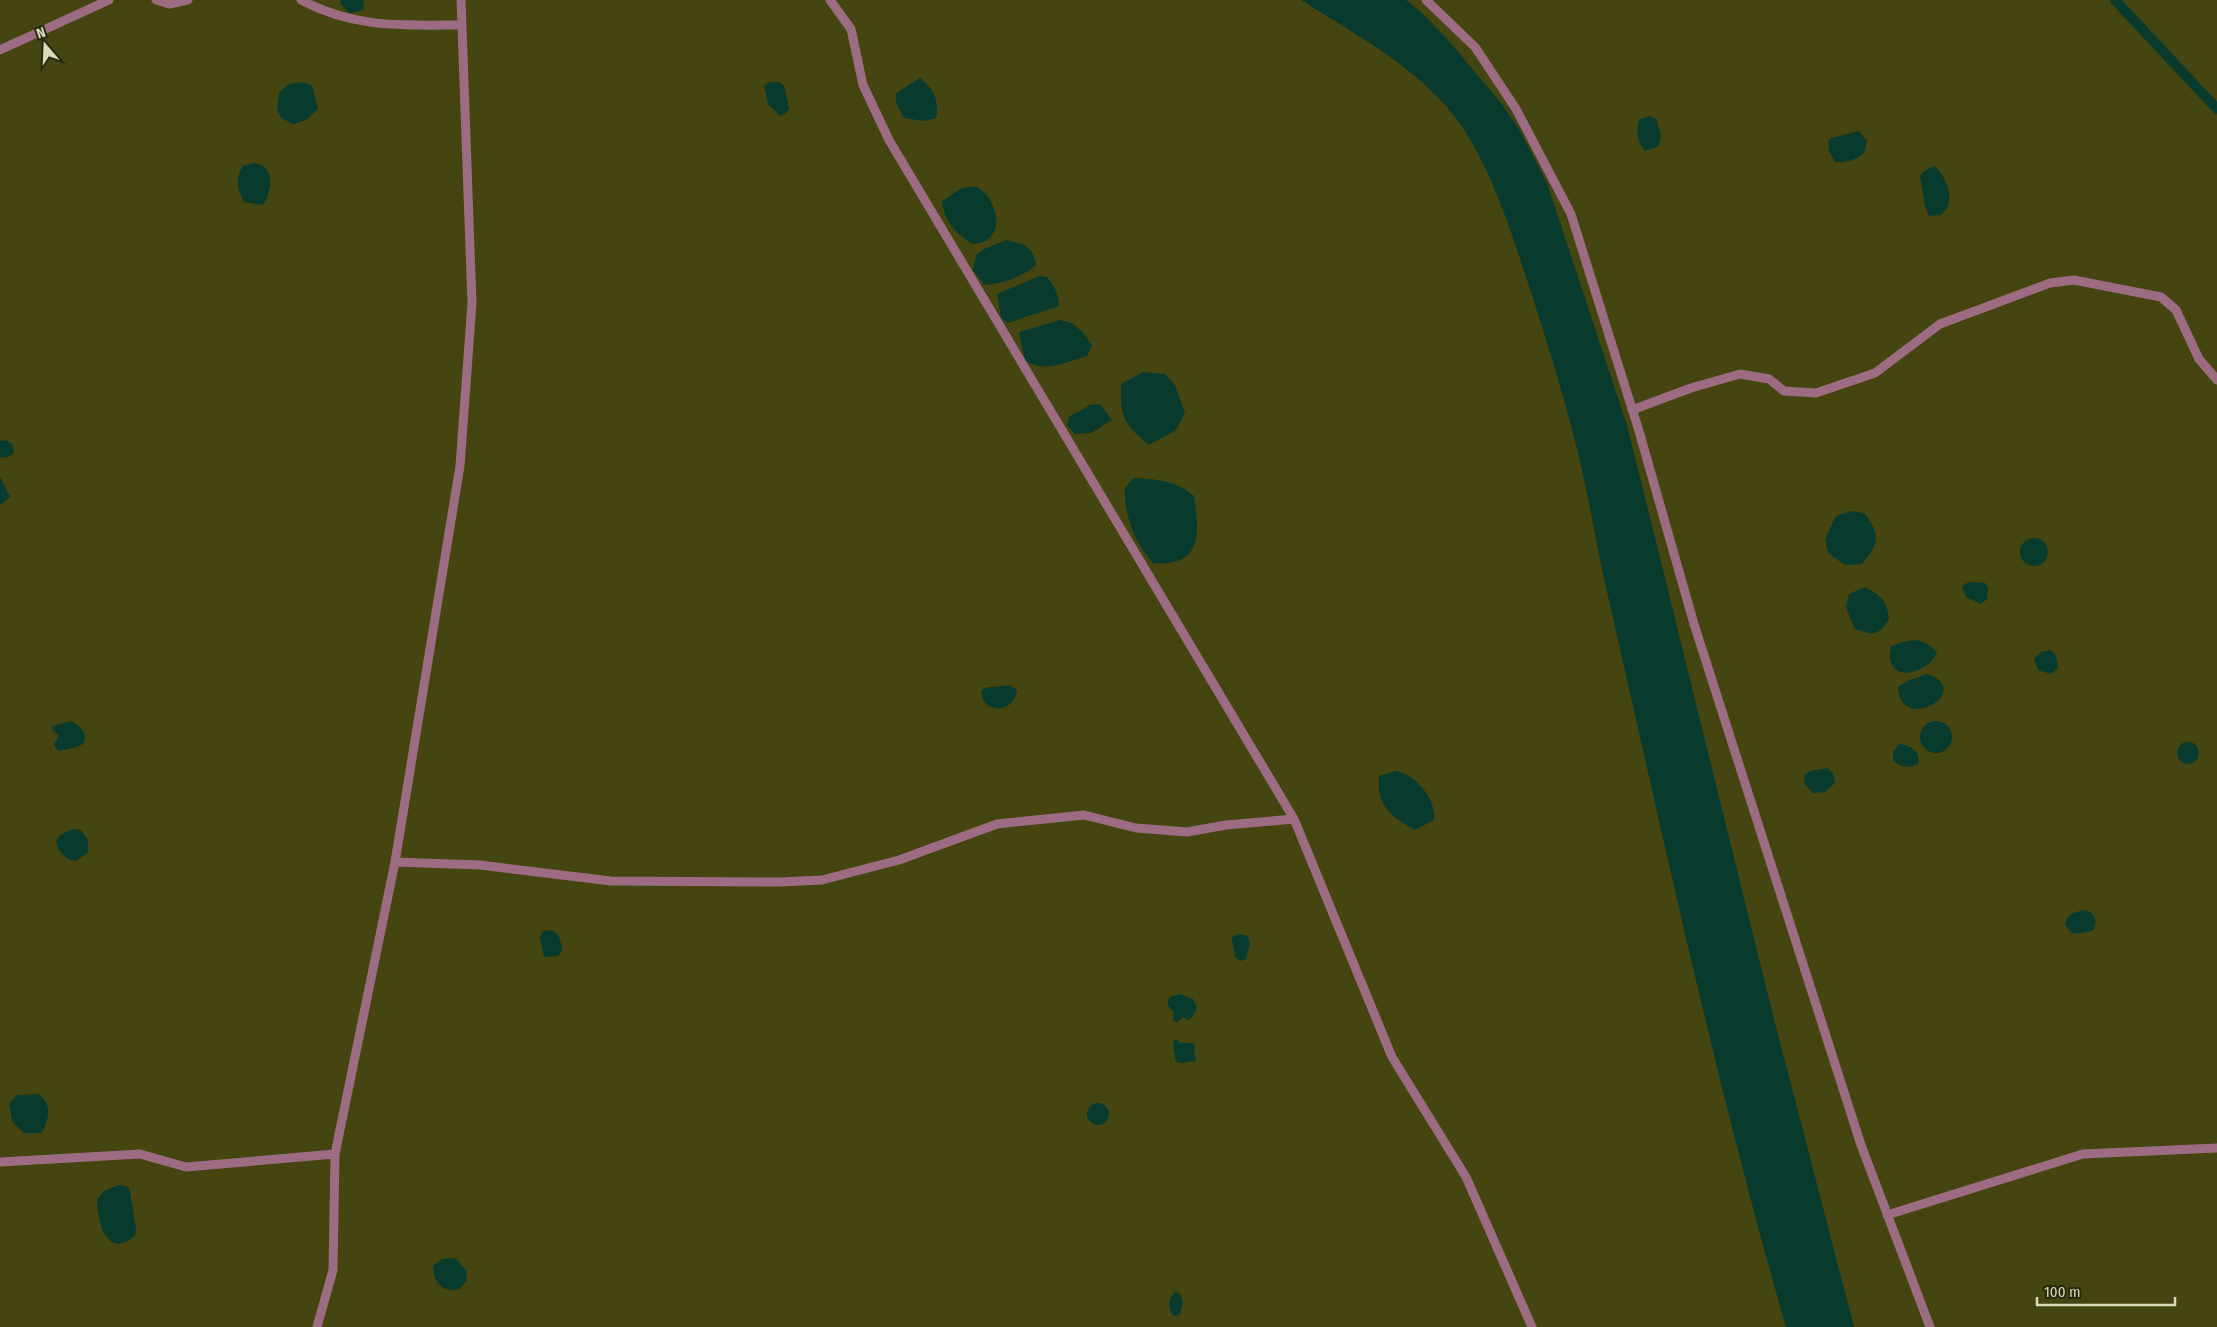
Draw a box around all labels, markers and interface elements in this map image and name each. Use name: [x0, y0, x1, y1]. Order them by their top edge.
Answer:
north arrow: [20, 20, 70, 70]
text: N: [34, 24, 48, 43]
scale bar: [2037, 1274, 2174, 1306]
text: 100 m: [2044, 1283, 2081, 1301]

